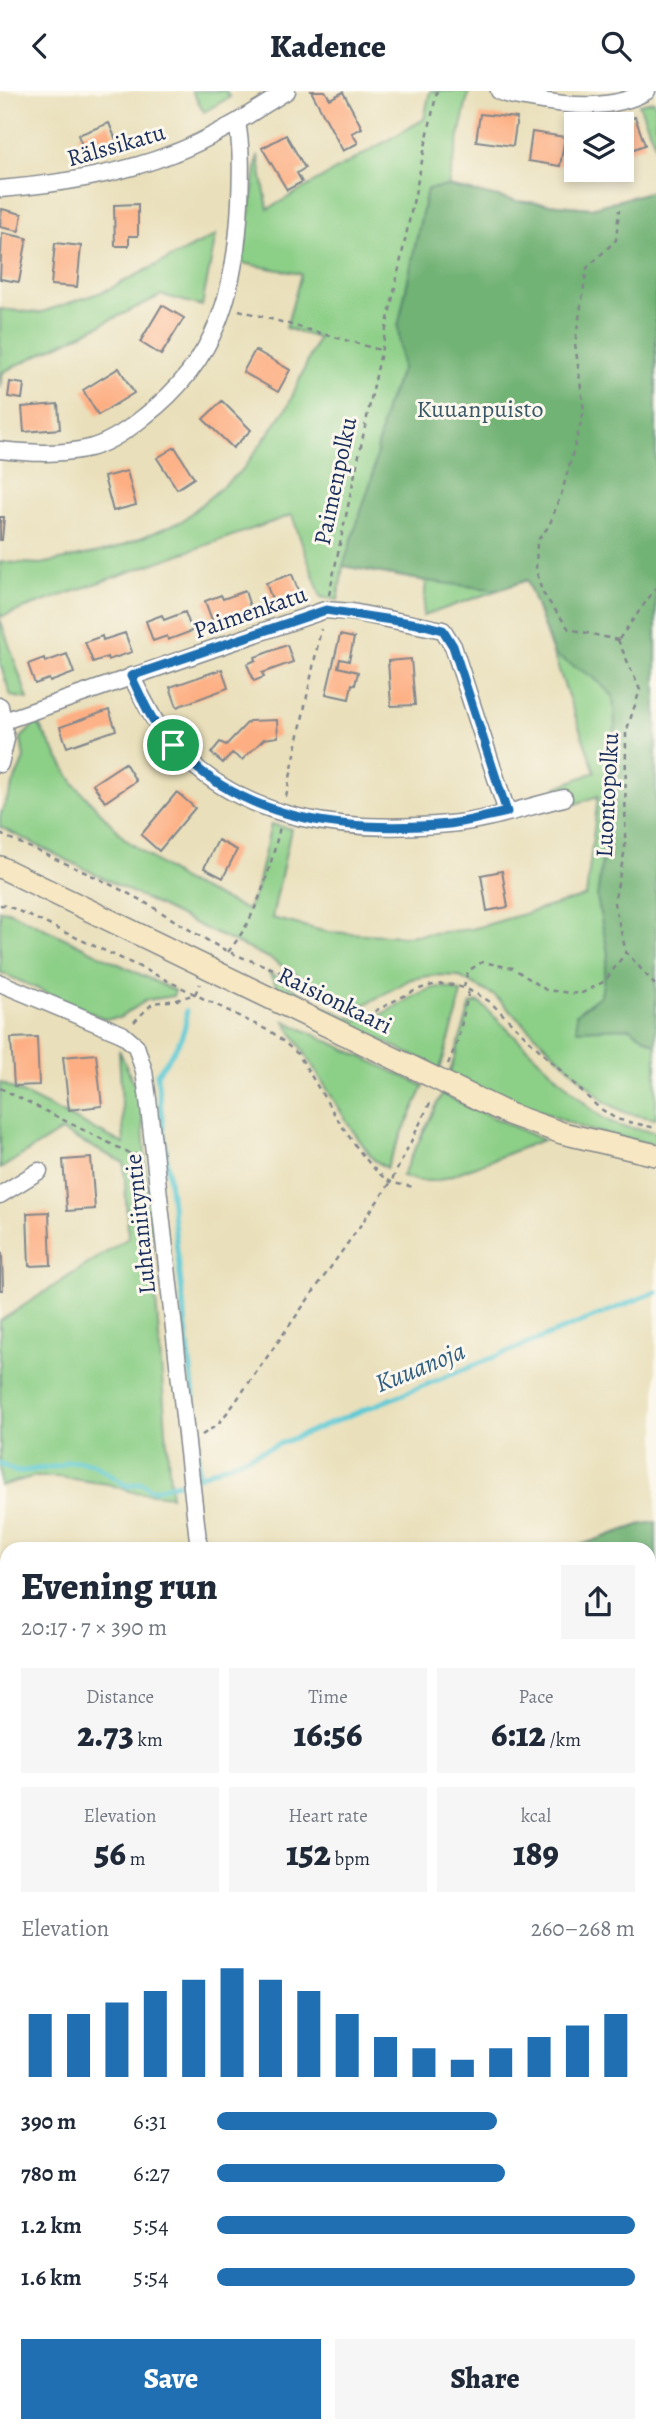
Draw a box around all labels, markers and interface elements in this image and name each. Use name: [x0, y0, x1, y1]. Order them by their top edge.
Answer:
text: Kadence: [270, 24, 386, 68]
icon: back: [21, 27, 59, 65]
icon: search: [597, 27, 635, 65]
map controls: [564, 112, 634, 182]
button: layers: [564, 112, 634, 182]
street label: Rälssikatu: [63, 116, 169, 174]
park label: Kuuanpuisto: [417, 393, 543, 425]
street label: Paimenpolku: [306, 414, 364, 548]
street label: Paimenkatu: [189, 578, 311, 646]
pin: [143, 715, 203, 775]
icon: arrive: [154, 726, 192, 764]
street label: Luontopolku: [588, 731, 626, 859]
street label: Raisionkaari: [273, 959, 397, 1041]
street label: Luhtaniityntie: [117, 1152, 163, 1296]
water label: Kuuanoja: [370, 1333, 470, 1401]
text: Evening run: [21, 1560, 218, 1612]
button: share: [561, 1565, 635, 1639]
text: 20:17 · 7 × 390 m: [21, 1612, 167, 1643]
text: Distance: [86, 1684, 154, 1710]
text: Time: [308, 1684, 348, 1710]
text: Pace: [518, 1684, 554, 1710]
text: 2.73: [77, 1710, 134, 1758]
text: 16:56: [294, 1710, 362, 1758]
text: 6:12: [491, 1710, 546, 1758]
text: km: [134, 1727, 163, 1753]
text: /km: [546, 1727, 581, 1753]
text: Elevation: [84, 1803, 156, 1829]
text: Heart rate: [288, 1803, 368, 1829]
text: kcal: [521, 1803, 551, 1829]
text: 56: [95, 1829, 126, 1877]
text: 152: [286, 1829, 331, 1877]
text: 189: [513, 1829, 559, 1877]
text: m: [126, 1846, 145, 1872]
text: bpm: [331, 1846, 370, 1872]
text: Elevation: [21, 1913, 109, 1944]
text: 260–268 m: [531, 1913, 635, 1944]
text: 390 m: [21, 2106, 76, 2137]
text: 6:31: [133, 2106, 167, 2137]
text: 780 m: [21, 2158, 77, 2189]
text: 6:27: [133, 2158, 170, 2189]
text: 1.2 km: [21, 2210, 82, 2241]
text: 5:54: [133, 2210, 169, 2241]
text: 1.6 km: [21, 2262, 81, 2293]
text: 5:54: [133, 2262, 169, 2293]
button: Save: [21, 2339, 321, 2419]
button: Share: [335, 2339, 635, 2419]

